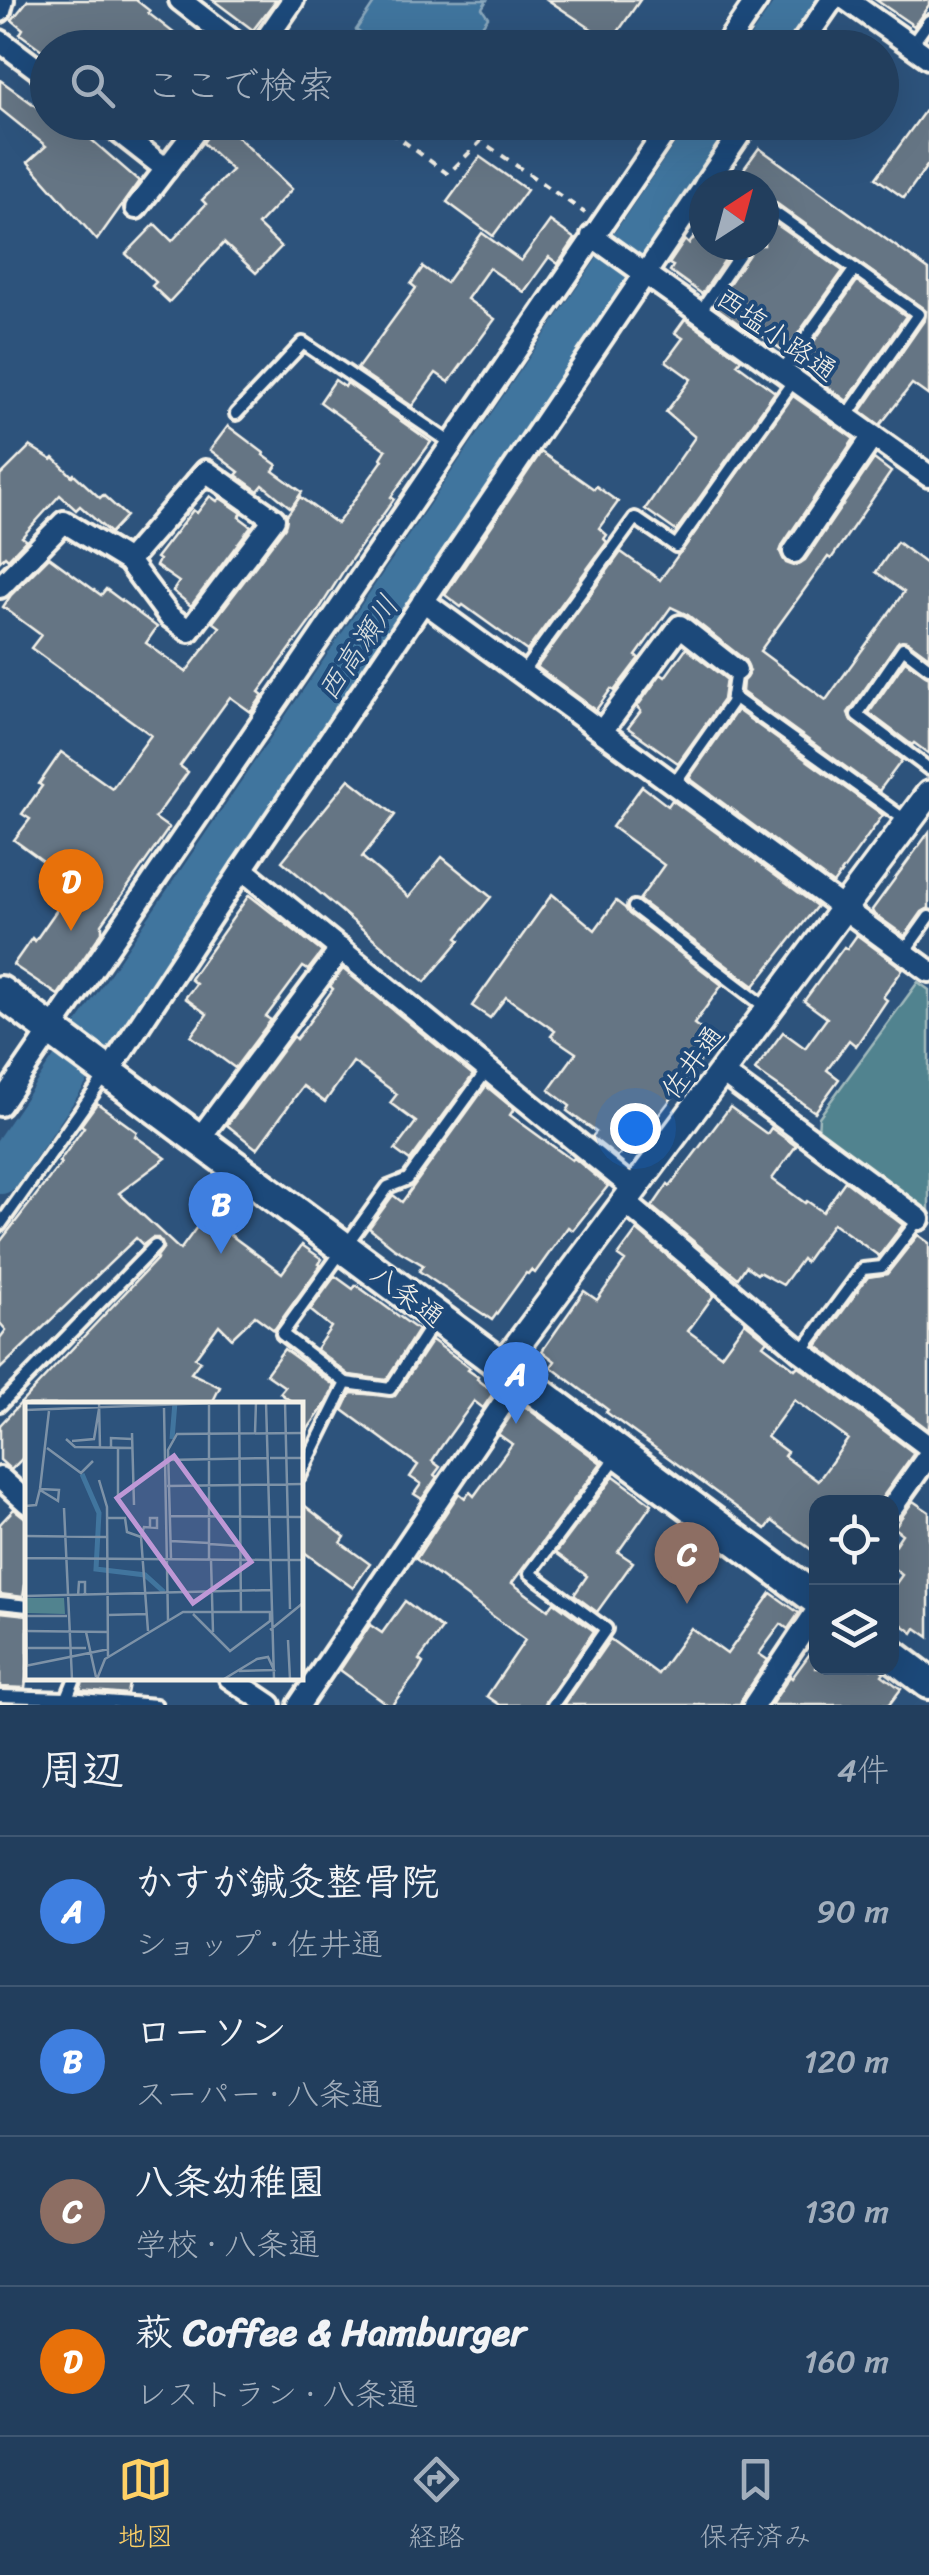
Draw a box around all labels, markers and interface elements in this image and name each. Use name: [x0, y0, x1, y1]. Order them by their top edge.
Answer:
search box: [30, 30, 899, 140]
text: ここで検索: [145, 52, 335, 119]
icon: search: [65, 58, 120, 113]
north arrow: [689, 170, 779, 260]
street label: 西塩小路通: [705, 274, 848, 395]
water label: 西高瀬川: [302, 583, 414, 713]
pin: D: [38, 848, 104, 931]
street label: 佐井通: [648, 1014, 737, 1111]
your location: [610, 1103, 661, 1154]
pin: B: [188, 1172, 254, 1254]
street label: 八条通: [359, 1251, 456, 1340]
pin: A: [484, 1342, 548, 1424]
inset map: [25, 1402, 302, 1680]
map controls: [809, 1495, 899, 1675]
button: locate: [809, 1495, 899, 1585]
pin: C: [654, 1522, 720, 1604]
button: layers: [809, 1585, 899, 1675]
text: 周辺: [40, 1733, 124, 1807]
text: 4件: [837, 1742, 889, 1799]
text: かすが鍼灸整骨院: [135, 1849, 439, 1916]
text: A: [62, 1883, 83, 1940]
text: 90 m: [816, 1883, 889, 1940]
text: ショップ · 佐井通: [135, 1916, 383, 1973]
text: ローソン: [135, 1999, 287, 2066]
text: B: [62, 2033, 83, 2090]
text: 120 m: [804, 2033, 889, 2090]
text: スーパー · 八条通: [135, 2066, 383, 2123]
text: 八条幼稚園: [135, 2149, 325, 2216]
text: C: [63, 2183, 82, 2240]
text: 130 m: [805, 2183, 889, 2240]
text: 学校 · 八条通: [135, 2216, 320, 2273]
text: 萩 Coffee & Hamburger: [135, 2299, 526, 2366]
text: D: [63, 2333, 82, 2390]
text: 160 m: [804, 2333, 889, 2390]
text: レストラン · 八条通: [135, 2366, 419, 2423]
tab: 地図: [117, 2452, 174, 2561]
tab: 経路: [408, 2452, 465, 2561]
tab: 保存済み: [699, 2452, 812, 2561]

